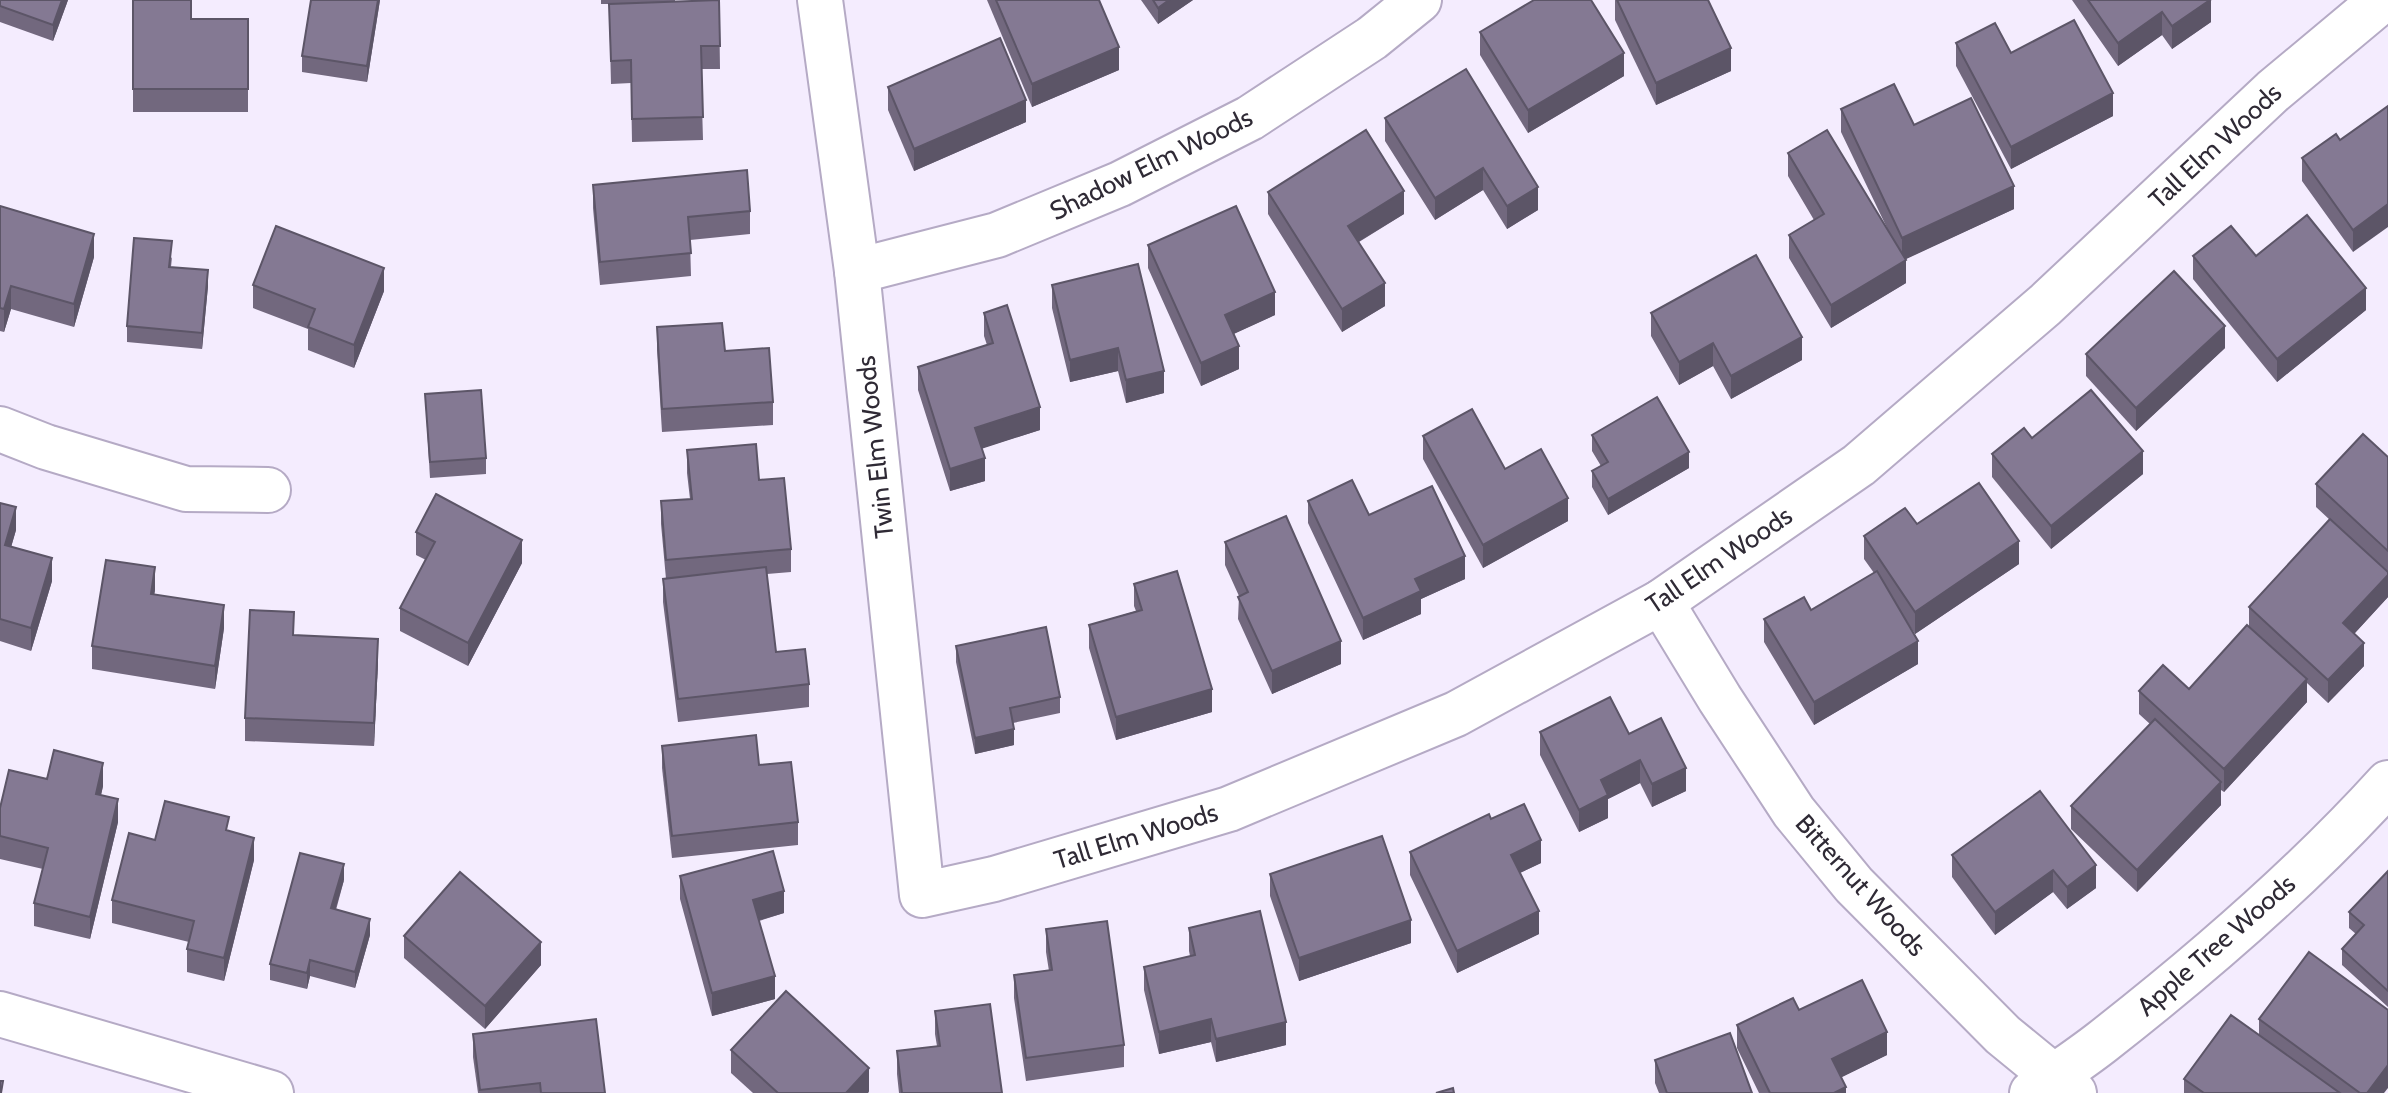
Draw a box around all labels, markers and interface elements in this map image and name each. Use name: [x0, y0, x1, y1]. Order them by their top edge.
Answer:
street label: Tall Elm Woods: [2142, 76, 2288, 215]
street label: Shadow Elm Woods: [1044, 101, 1258, 227]
street label: Twin Elm Woods: [849, 354, 900, 540]
street label: Tall Elm Woods: [1640, 499, 1798, 621]
street label: Tall Elm Woods: [1050, 796, 1222, 876]
street label: Bitternut Woods: [1789, 807, 1933, 963]
street label: Apple Tree Woods: [2130, 867, 2302, 1023]

